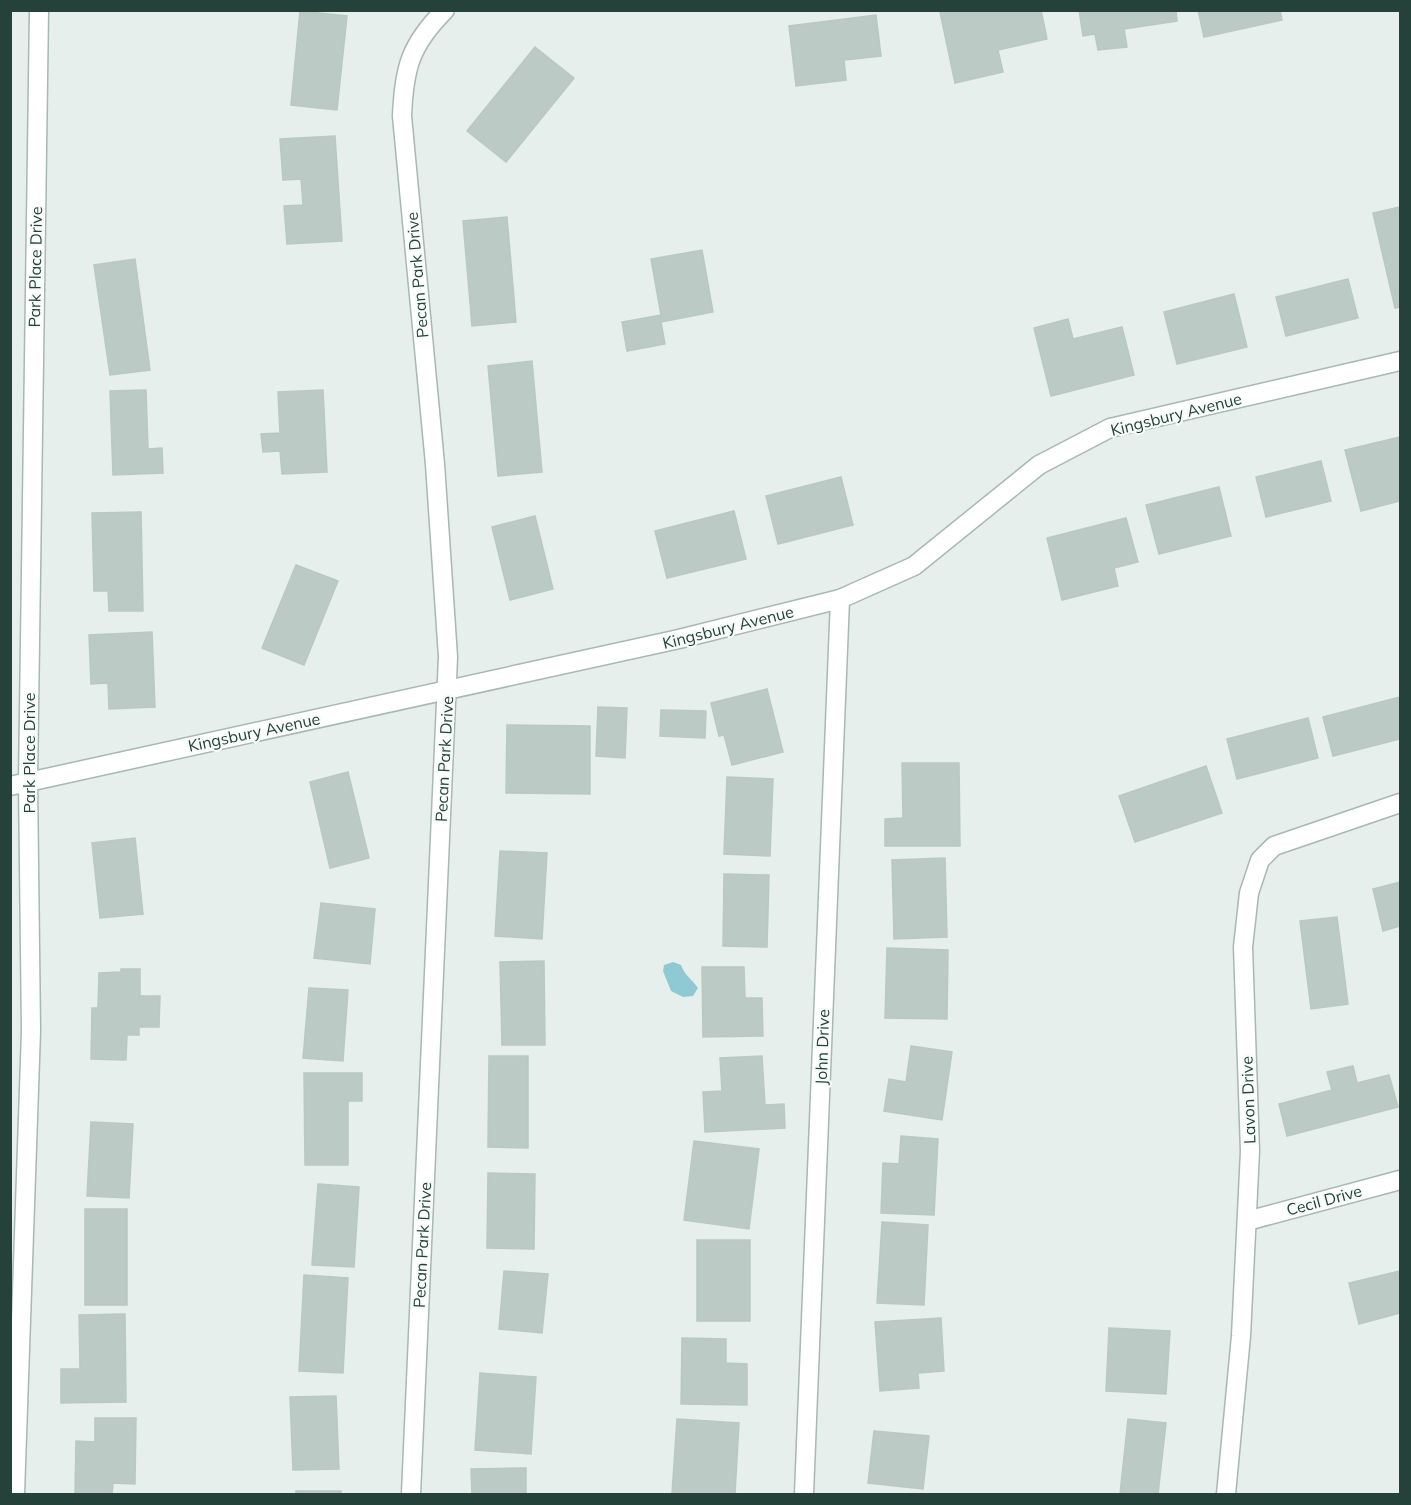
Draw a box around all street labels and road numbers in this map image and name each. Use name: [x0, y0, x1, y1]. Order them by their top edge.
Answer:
street label: Park Place Drive: [24, 206, 46, 328]
street label: Pecan Park Drive: [402, 211, 432, 339]
street label: Kingsbury Avenue: [1108, 388, 1244, 440]
street label: Kingsbury Avenue: [660, 601, 796, 653]
street label: Park Place Drive: [19, 693, 39, 813]
street label: Pecan Park Drive: [431, 695, 457, 823]
street label: Kingsbury Avenue: [186, 708, 322, 756]
street label: John Drive: [811, 1009, 833, 1085]
street label: Lavon Drive: [1236, 1056, 1260, 1144]
street label: Cecil Drive: [1284, 1180, 1364, 1220]
street label: Pecan Park Drive: [409, 1181, 435, 1309]

